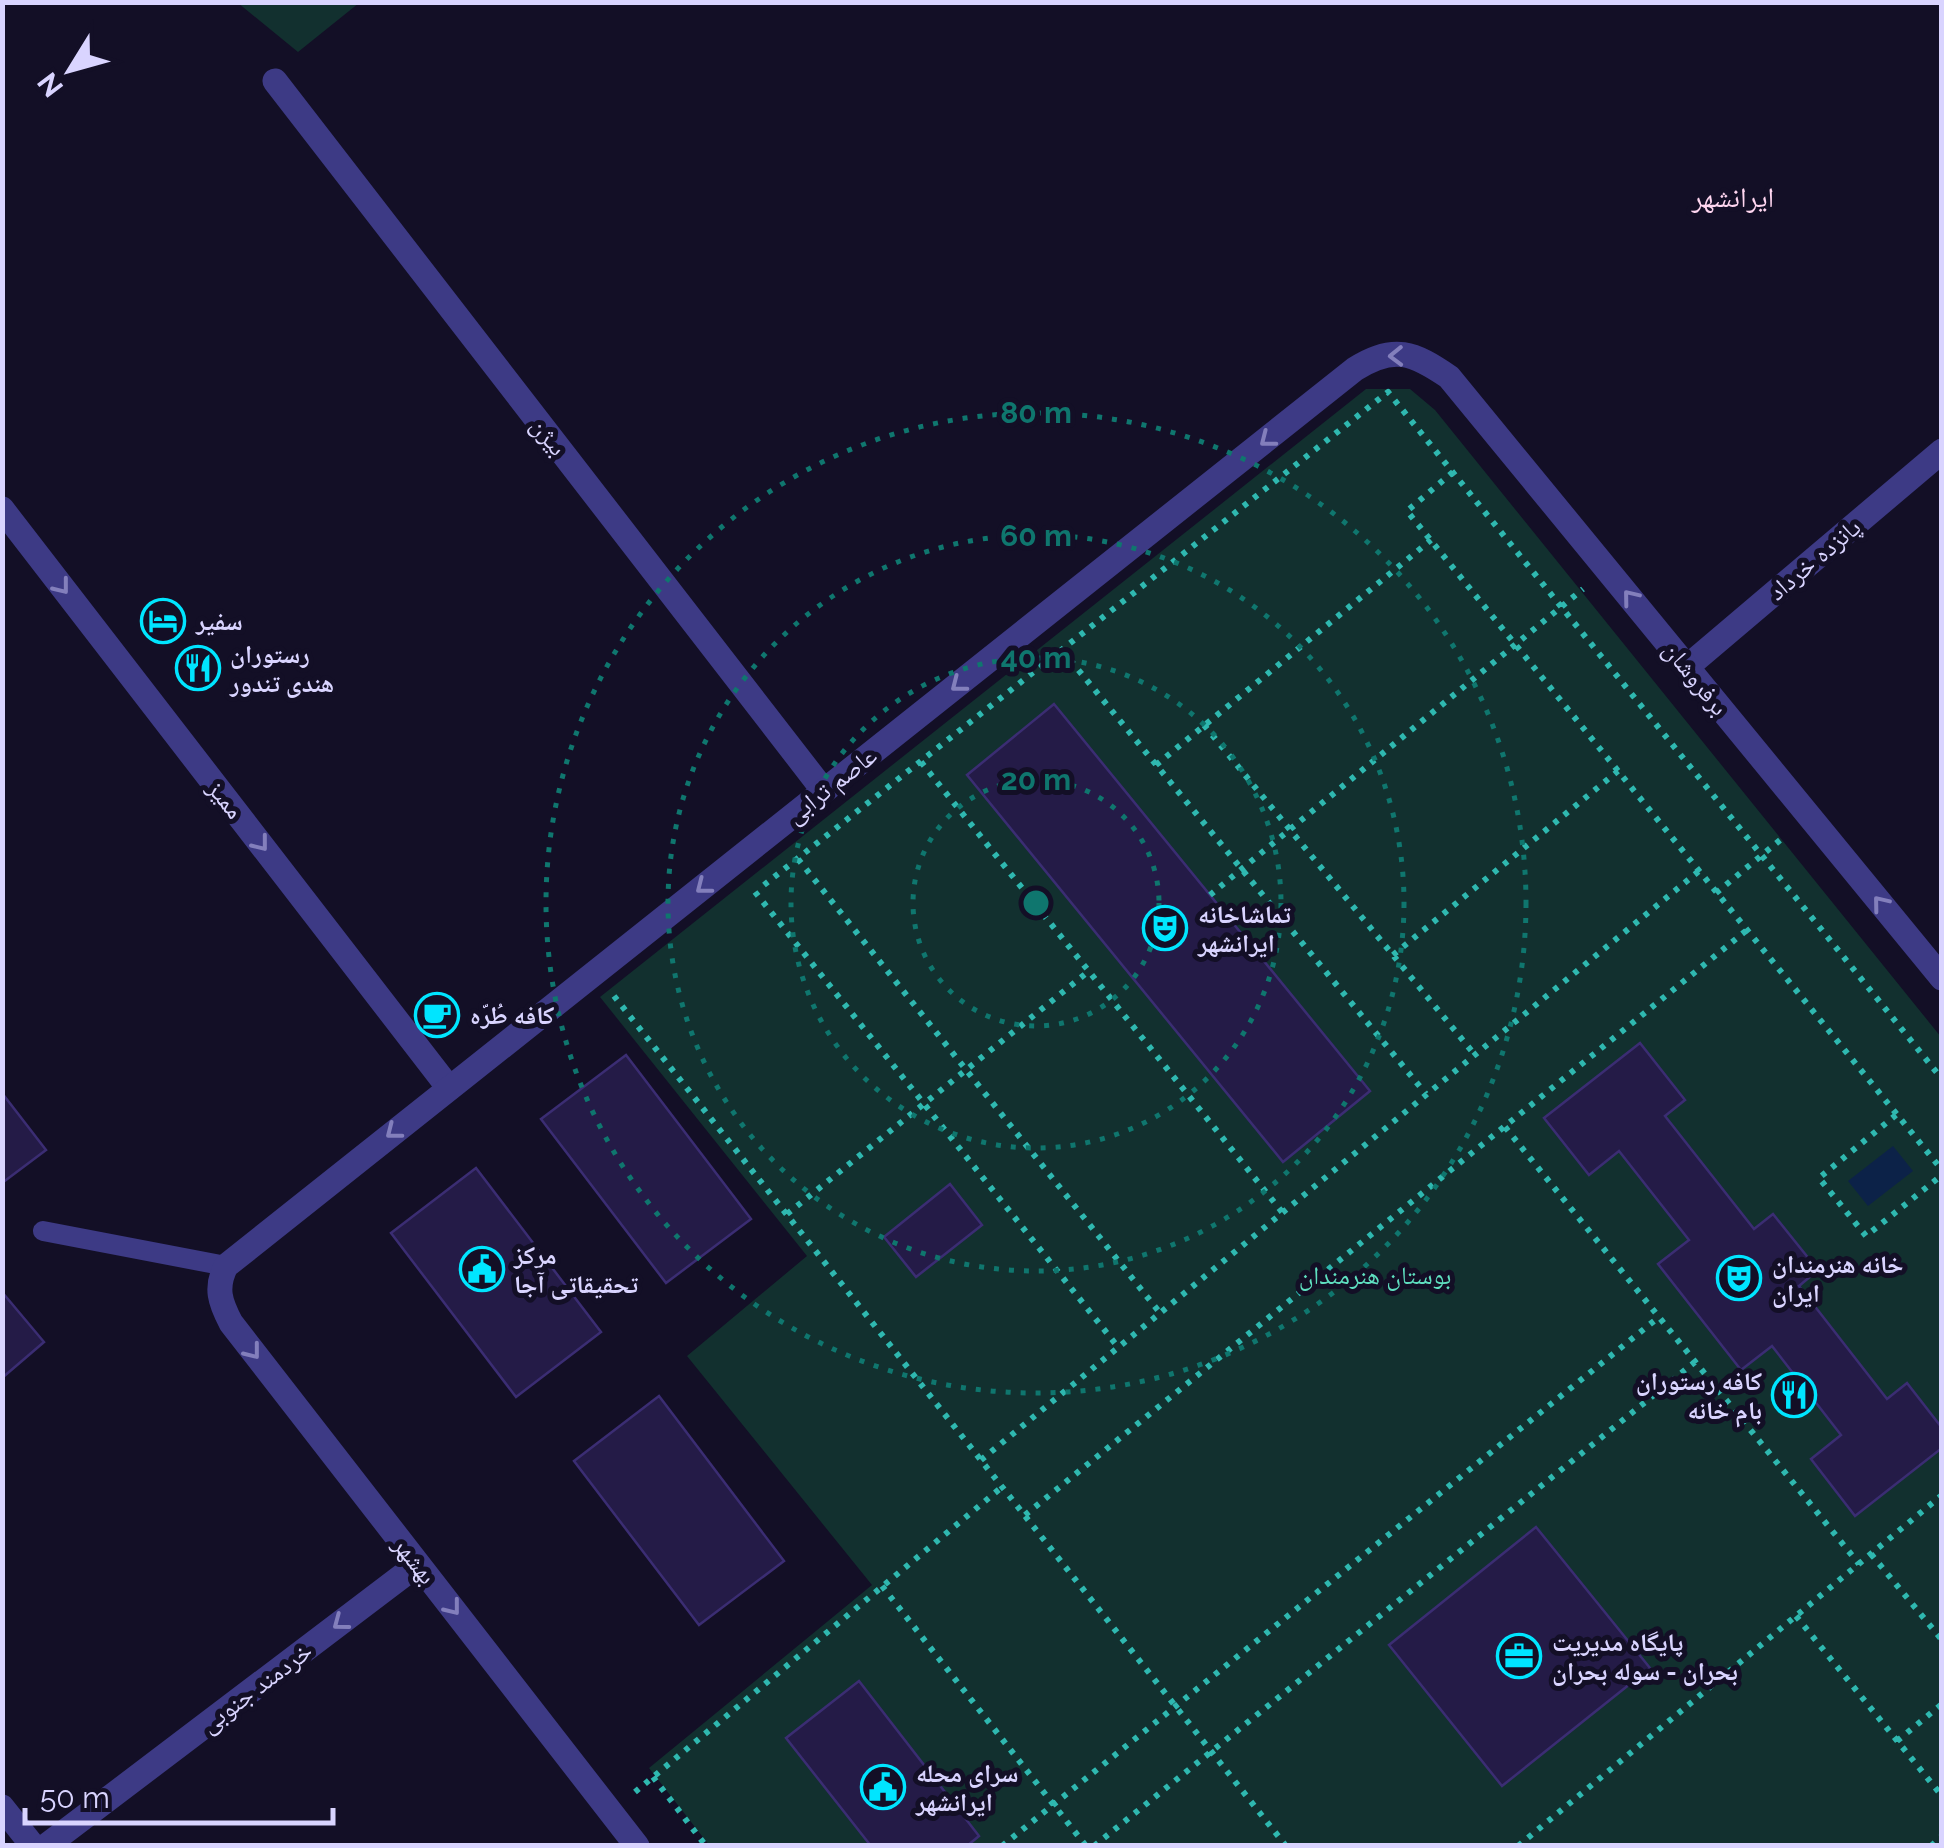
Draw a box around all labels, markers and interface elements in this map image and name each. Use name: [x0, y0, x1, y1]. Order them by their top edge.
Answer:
north arrow: [20, 20, 120, 120]
text: N: [31, 66, 70, 103]
district label: ایرانشهر: [1691, 181, 1774, 214]
one-way arrow: [1388, 346, 1404, 367]
text: 80 m: [1000, 395, 1072, 430]
street label: بیژن: [524, 411, 573, 462]
one-way arrow: [1261, 428, 1279, 445]
street label: پانزده خرداد: [1762, 512, 1866, 606]
text: 60 m: [1000, 518, 1072, 553]
one-way arrow: [50, 575, 68, 593]
one-way arrow: [1624, 591, 1642, 609]
hotel icon: سفیر: [140, 598, 186, 644]
place label: سفیر: [195, 606, 243, 636]
street label: برفروشان: [1656, 635, 1735, 722]
place label: رستوران هندی تندور: [229, 639, 334, 698]
text: 40 m: [1001, 640, 1071, 675]
restaurant icon: رستوران هندی تندور: [175, 645, 221, 691]
one-way arrow: [951, 673, 969, 691]
street label: عاصم ترابی: [780, 740, 884, 831]
text: 20 m: [1001, 762, 1071, 797]
street label: ممیز: [201, 773, 250, 824]
one-way arrow: [249, 833, 266, 851]
one-way arrow: [696, 875, 714, 893]
centre of rings: [1018, 885, 1054, 921]
one-way arrow: [1874, 896, 1892, 914]
place label: تماشاخانه ایرانشهر: [1197, 899, 1291, 958]
theatre icon: تماشاخانه ایرانشهر: [1142, 905, 1188, 951]
cafe icon: کافه طُرّه: [414, 992, 460, 1038]
place label: کافه طُرّه: [470, 1000, 554, 1030]
one-way arrow: [387, 1120, 405, 1138]
place label: مرکز تحقیقاتی آجا: [513, 1240, 638, 1300]
public building icon: مرکز تحقیقاتی آجا: [459, 1246, 505, 1292]
place label: خانه هنرمندان ایران: [1772, 1249, 1903, 1308]
theatre icon: خانه هنرمندان ایران: [1716, 1255, 1762, 1301]
park label: بوستان هنرمندان: [1299, 1260, 1451, 1291]
one-way arrow: [241, 1341, 259, 1359]
place label: کافه رستوران بام خانه: [1636, 1366, 1762, 1428]
restaurant icon: کافه رستوران بام خانه: [1771, 1372, 1817, 1418]
street label: بهشهر: [386, 1529, 443, 1590]
one-way arrow: [441, 1597, 458, 1615]
one-way arrow: [333, 1611, 351, 1628]
place label: پایگاه مدیریت بحران - سوله بحران: [1552, 1627, 1738, 1686]
office icon: پایگاه مدیریت بحران - سوله بحران: [1496, 1633, 1542, 1679]
street label: خردمند جنوبی: [194, 1635, 319, 1740]
place label: سرای محله ایرانشهر: [915, 1758, 1018, 1817]
scale bar: [25, 1763, 332, 1825]
public building icon: سرای محله ایرانشهر: [860, 1764, 906, 1810]
text: 50 m: [40, 1780, 110, 1815]

